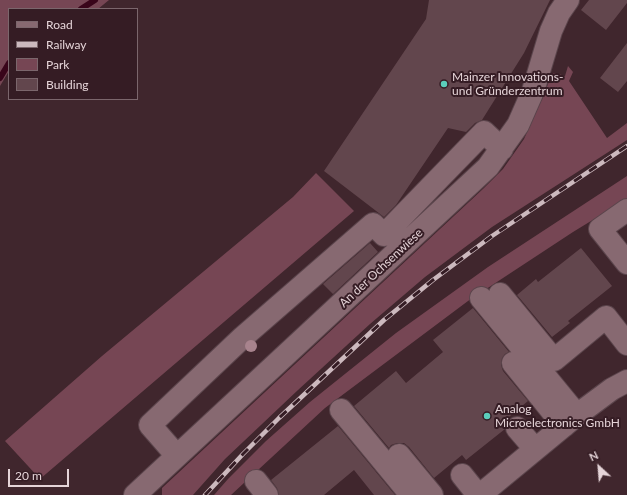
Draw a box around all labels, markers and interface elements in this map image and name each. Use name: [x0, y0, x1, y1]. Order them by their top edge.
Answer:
legend: [8, 8, 138, 100]
text: Road: [46, 17, 73, 32]
text: Railway: [46, 37, 86, 52]
text: Park: [46, 57, 69, 72]
place label: Mainzer Innovations- und Gründerzentrum: [452, 70, 563, 98]
text: Building: [46, 77, 89, 92]
marker: Mainzer Innovations- und Gründerzentrum: [439, 79, 449, 89]
street label: An der Ochsenwiese: [336, 226, 426, 310]
place label: Analog Microelectronics GmbH: [495, 402, 620, 430]
marker: Analog Microelectronics GmbH: [482, 411, 492, 421]
north arrow: [579, 447, 619, 487]
text: N: [587, 448, 600, 463]
scale bar: [10, 461, 71, 487]
text: 20 m: [15, 468, 42, 483]

